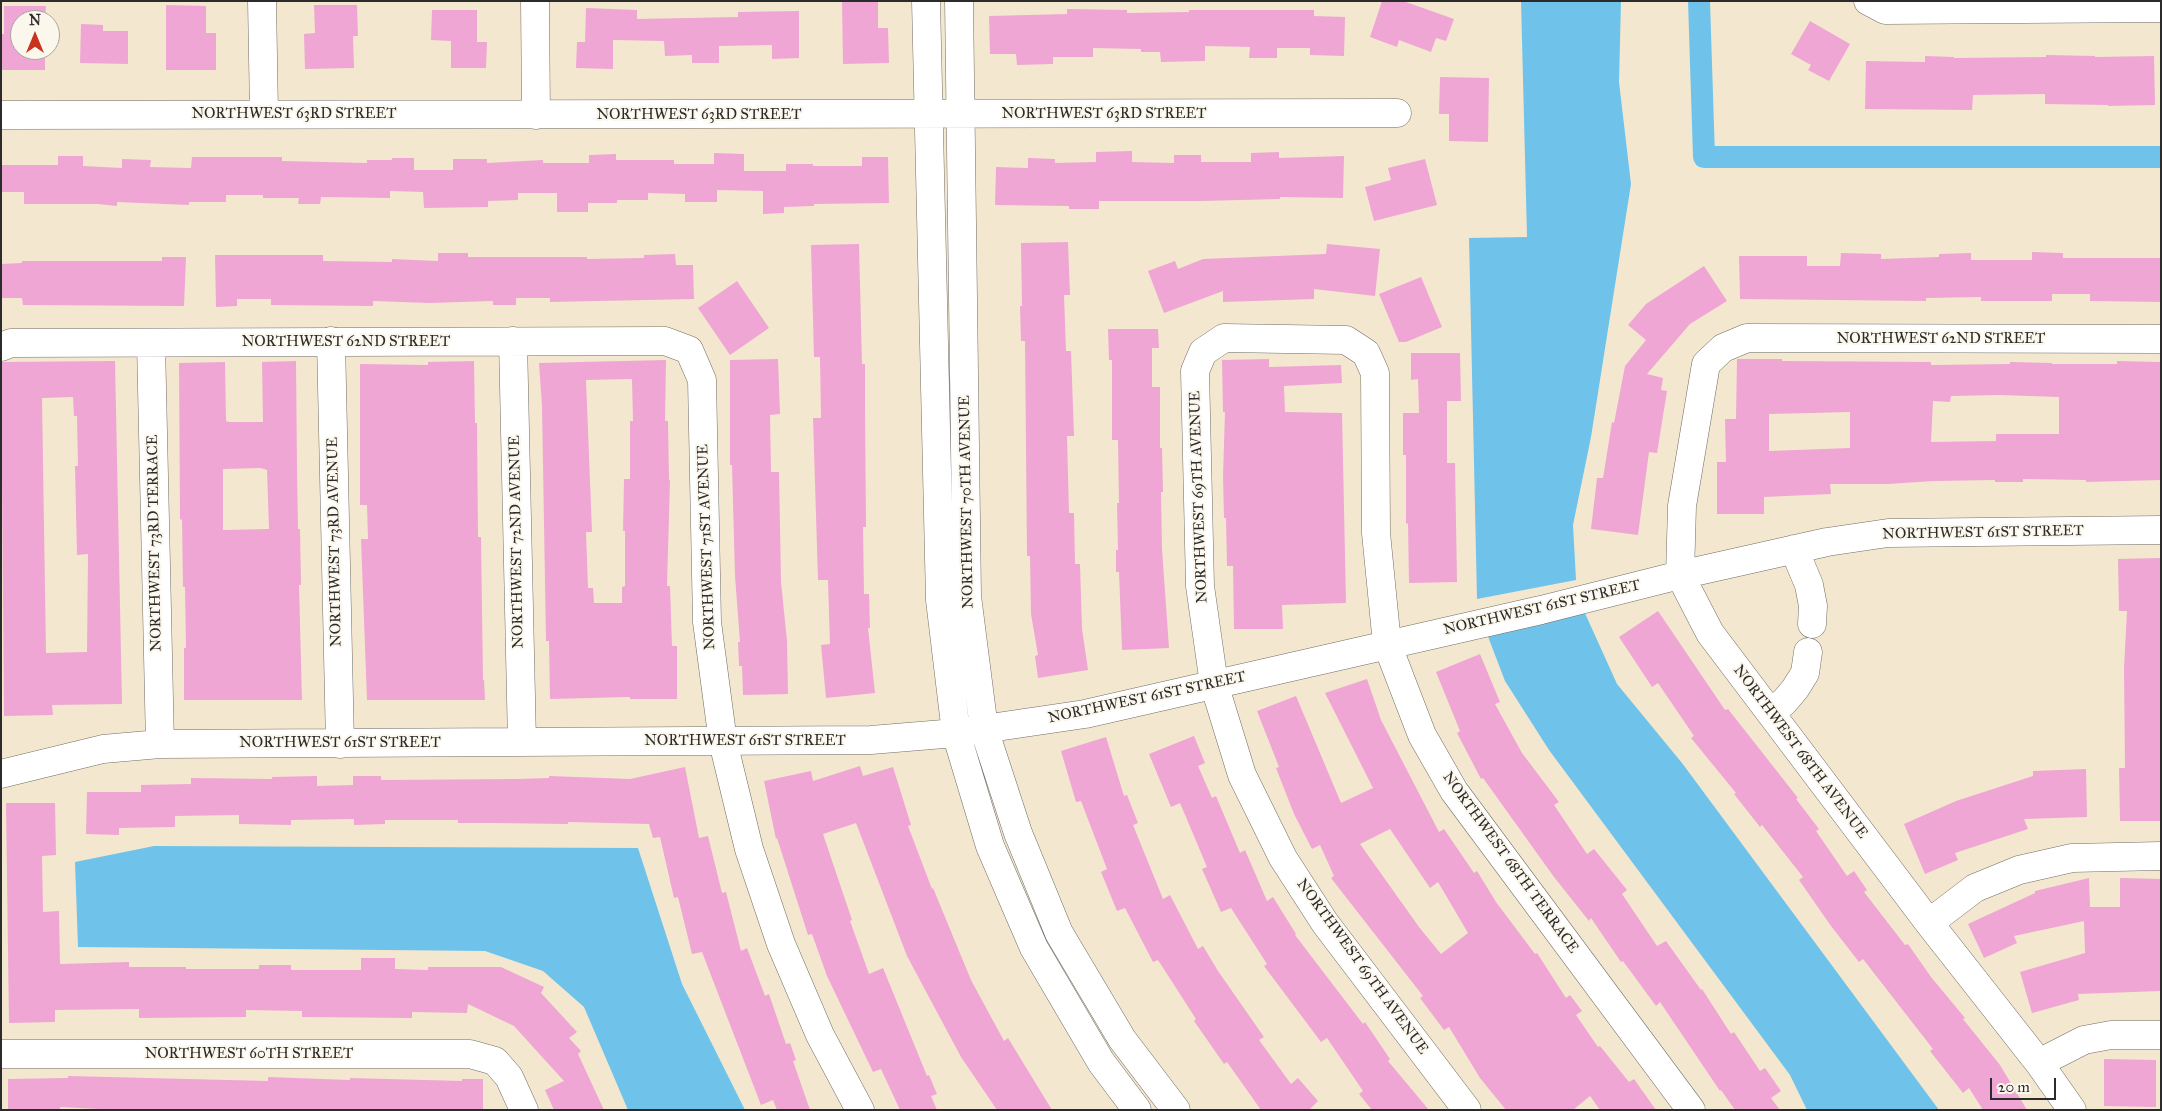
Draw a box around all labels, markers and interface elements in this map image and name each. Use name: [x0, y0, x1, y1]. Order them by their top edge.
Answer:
north arrow: [10, 10, 60, 60]
text: N: [29, 12, 41, 29]
street label: NORTHWEST 63RD STREET: [191, 105, 397, 123]
street label: NORTHWEST 63RD STREET: [1001, 105, 1207, 123]
street label: NORTHWEST 63RD STREET: [596, 106, 802, 124]
street label: NORTHWEST 62ND STREET: [1837, 330, 2045, 348]
street label: NORTHWEST 62ND STREET: [242, 333, 450, 351]
street label: NORTHWEST 69TH AVENUE: [1186, 391, 1212, 603]
street label: NORTHWEST 70TH AVENUE: [956, 395, 978, 609]
street label: NORTHWEST 73RD TERRACE: [144, 434, 166, 652]
street label: NORTHWEST 72ND AVENUE: [506, 435, 528, 649]
street label: NORTHWEST 73RD AVENUE: [324, 437, 346, 647]
street label: NORTHWEST 71ST AVENUE: [694, 444, 720, 650]
street label: NORTHWEST 61ST STREET: [1882, 522, 2084, 544]
street label: NORTHWEST 61ST STREET: [1442, 577, 1642, 639]
street label: NORTHWEST 68TH AVENUE: [1729, 662, 1871, 842]
street label: NORTHWEST 61ST STREET: [1047, 668, 1247, 728]
street label: NORTHWEST 61ST STREET: [644, 732, 846, 750]
street label: NORTHWEST 61ST STREET: [239, 734, 441, 752]
street label: NORTHWEST 68TH TERRACE: [1438, 769, 1582, 957]
street label: NORTHWEST 69TH AVENUE: [1292, 876, 1432, 1058]
street label: NORTHWEST 60TH STREET: [145, 1045, 353, 1063]
scale bar: [1992, 1068, 2058, 1100]
text: 20 m: [1998, 1078, 2030, 1096]

